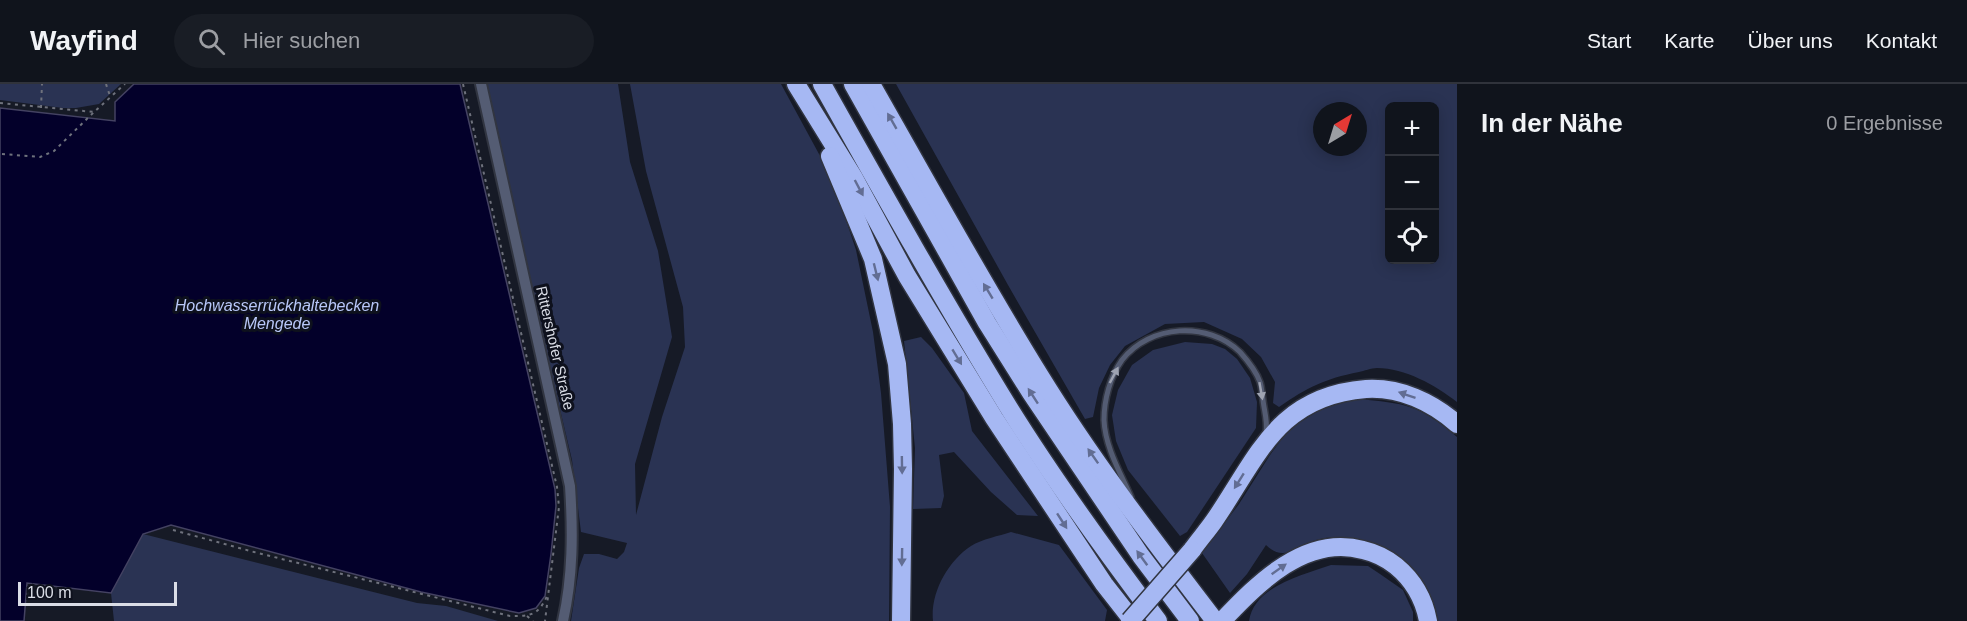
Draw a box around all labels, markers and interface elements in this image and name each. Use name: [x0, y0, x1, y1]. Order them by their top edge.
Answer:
search box: [174, 14, 594, 68]
text: Wayfind: [30, 25, 138, 56]
icon: search: [195, 25, 228, 58]
text: Hier suchen: [243, 28, 360, 53]
text: Start: [1587, 29, 1631, 52]
text: Karte: [1664, 29, 1715, 52]
text: Über uns: [1748, 29, 1833, 52]
text: Kontakt: [1866, 29, 1937, 52]
north arrow: [1313, 102, 1367, 156]
map controls: [1385, 102, 1439, 264]
button: +: [1385, 102, 1439, 156]
text: In der Nähe: [1481, 108, 1623, 138]
text: 0 Ergebnisse: [1826, 112, 1943, 134]
one-way arrow: [887, 113, 898, 129]
button: −: [1385, 156, 1439, 210]
one-way arrow: [854, 179, 864, 196]
button: locate: [1385, 210, 1439, 264]
one-way arrow: [872, 263, 882, 282]
one-way arrow: [983, 283, 994, 299]
street label: Rittershofer Straße: [533, 284, 578, 412]
water label: Hochwasserrückhaltebecken Mengede: [175, 297, 379, 332]
one-way arrow: [951, 349, 962, 365]
one-way arrow: [1109, 367, 1119, 384]
one-way arrow: [1257, 381, 1266, 400]
one-way arrow: [1028, 388, 1039, 404]
one-way arrow: [1398, 390, 1416, 399]
one-way arrow: [1087, 448, 1099, 464]
one-way arrow: [898, 455, 907, 474]
one-way arrow: [1233, 473, 1244, 489]
one-way arrow: [1056, 512, 1068, 528]
one-way arrow: [897, 547, 907, 566]
one-way arrow: [1136, 550, 1148, 566]
one-way arrow: [1271, 564, 1287, 575]
scale bar: [18, 579, 177, 606]
text: 100 m: [27, 584, 71, 601]

